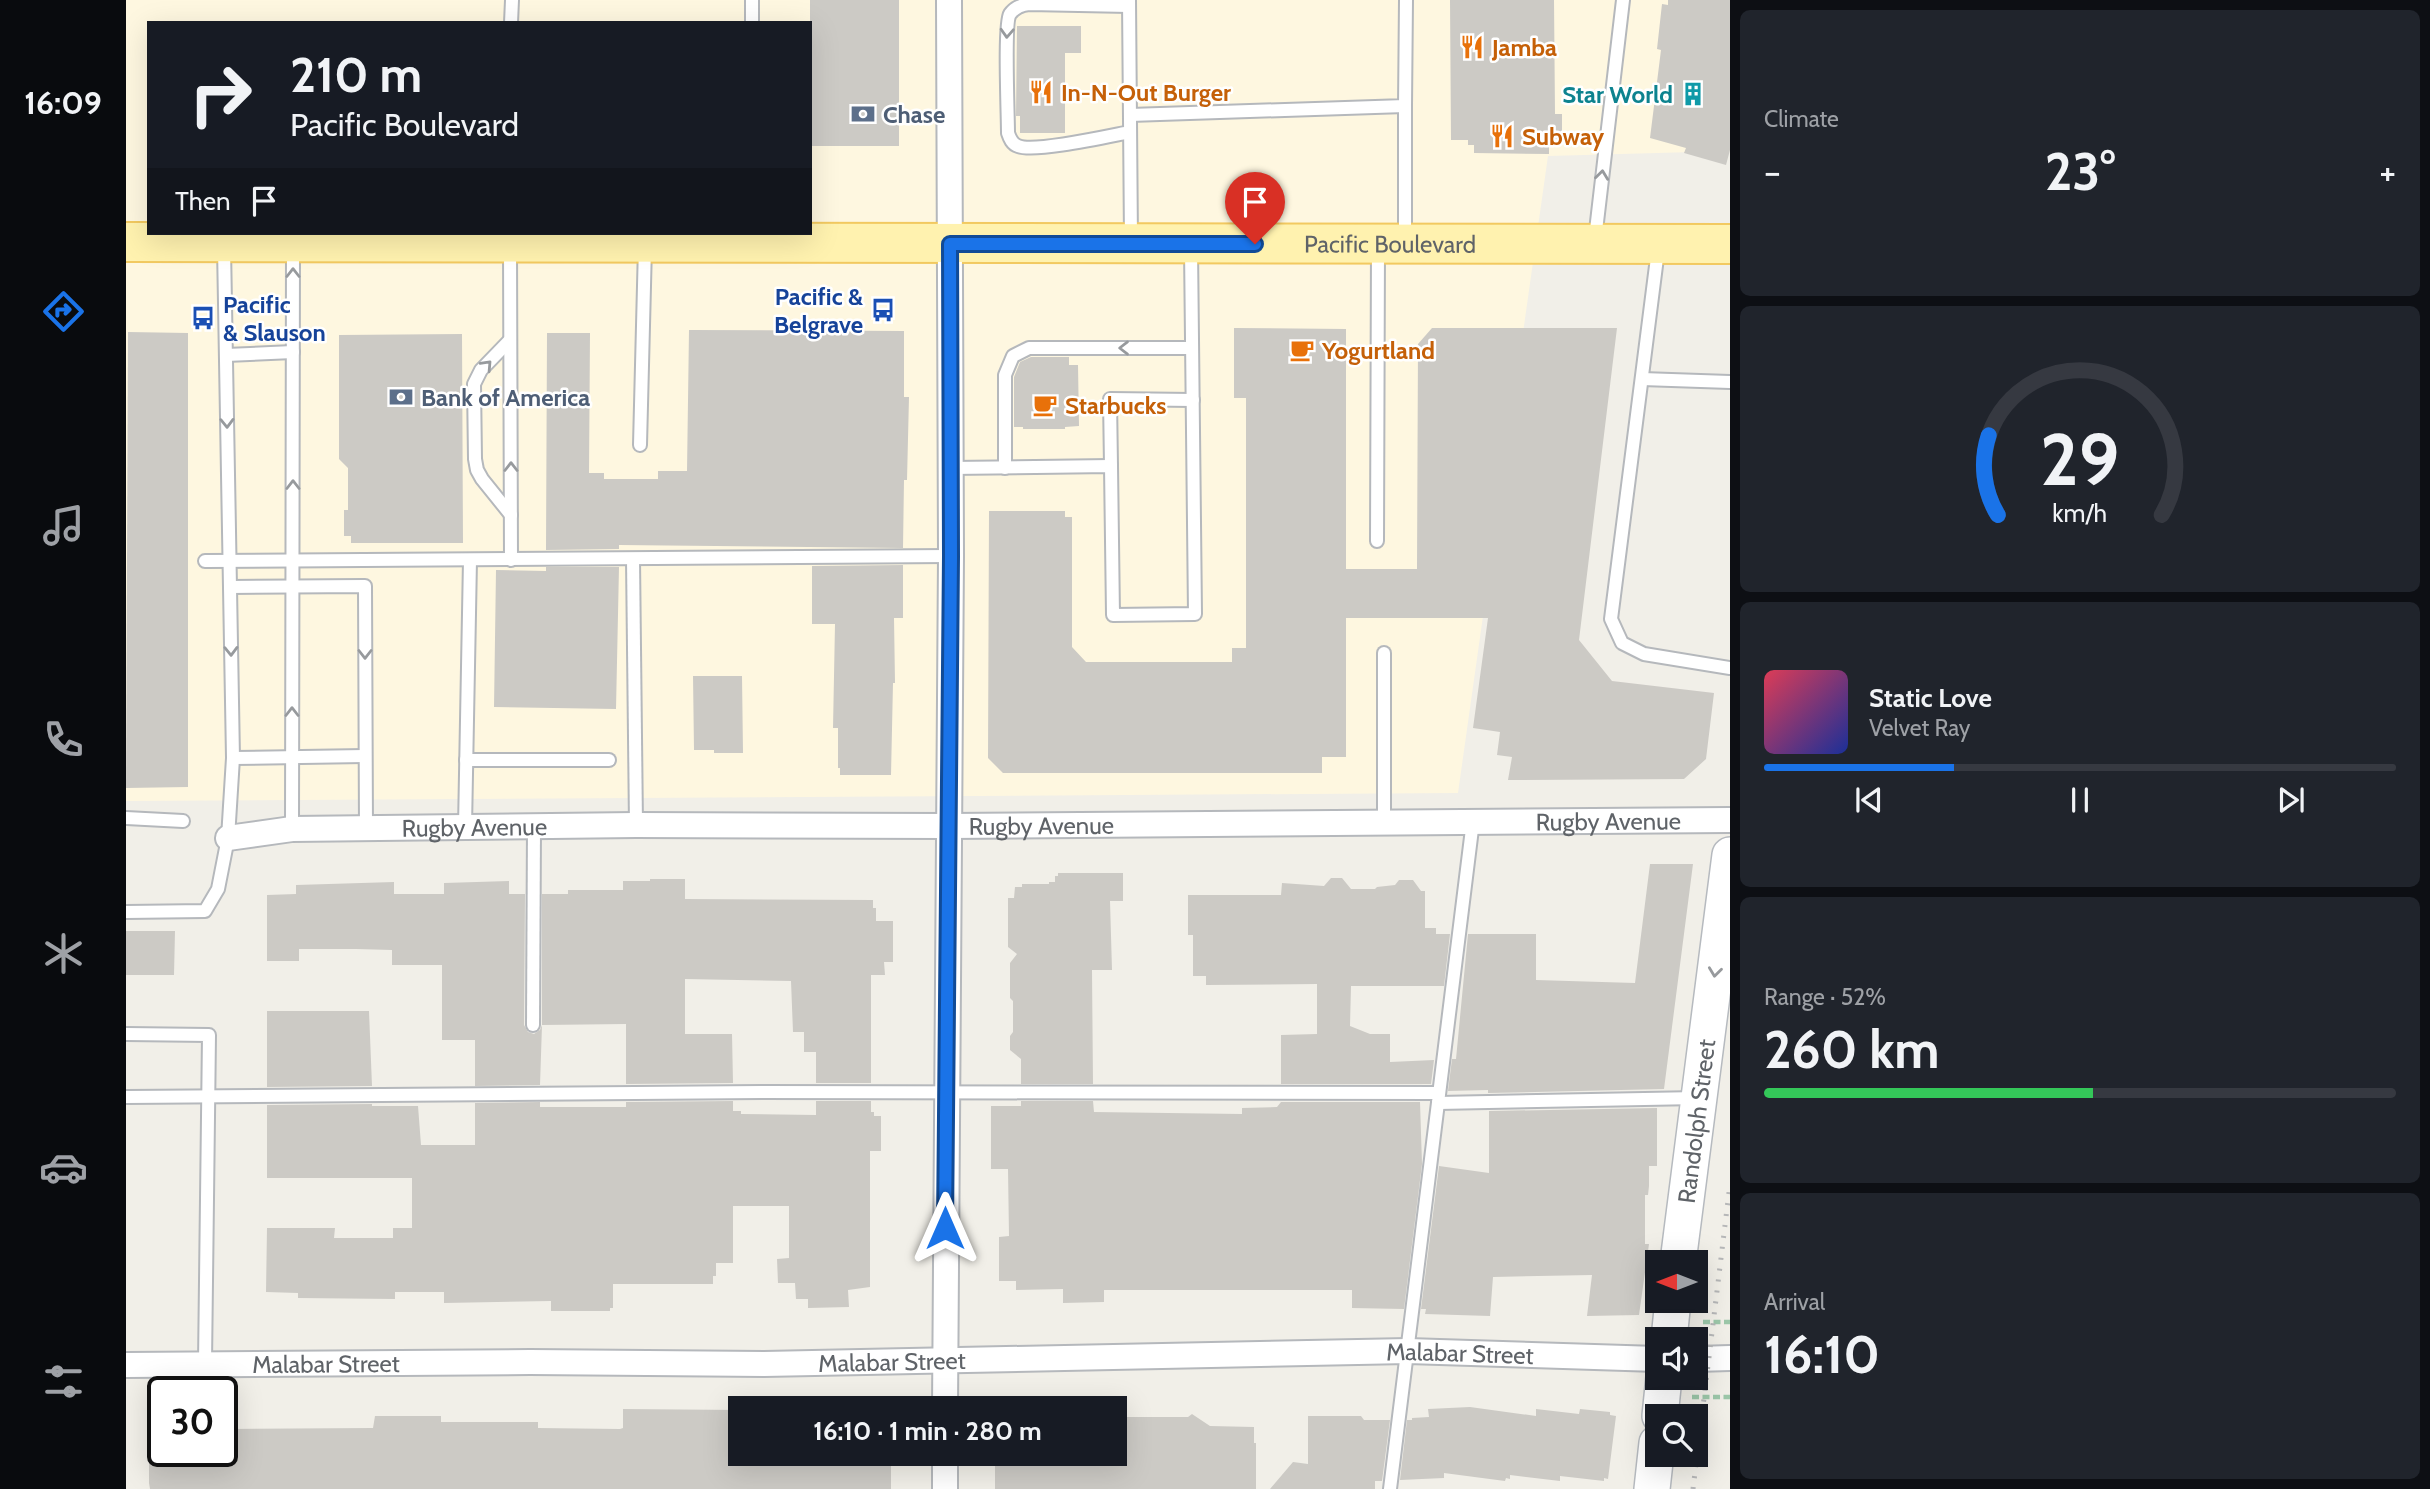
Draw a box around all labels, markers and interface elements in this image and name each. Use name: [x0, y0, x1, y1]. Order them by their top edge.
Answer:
one-way arrow: [1000, 28, 1015, 39]
restaurant icon: Jamba: [1458, 33, 1486, 61]
place label: Jamba: [1491, 33, 1557, 62]
text: 210 m: [290, 45, 422, 104]
icon: right: [175, 49, 266, 140]
restaurant icon: In-N-Out Burger: [1027, 78, 1055, 106]
place label: In-N-Out Burger: [1061, 78, 1231, 107]
place label: Star World: [1562, 80, 1673, 109]
building icon: Star World: [1679, 80, 1707, 108]
text: 16:09: [24, 83, 102, 122]
bank icon: Chase: [849, 100, 877, 128]
place label: Chase: [883, 100, 945, 129]
text: Pacific Boulevard: [290, 105, 519, 144]
text: Climate: [1764, 105, 1839, 133]
restaurant icon: Subway: [1488, 122, 1516, 150]
place label: Subway: [1522, 122, 1604, 151]
text: 23°: [2045, 140, 2115, 203]
text: −: [1764, 148, 1781, 195]
text: +: [2379, 148, 2396, 195]
one-way arrow: [1595, 169, 1610, 181]
pin: [1225, 172, 1285, 244]
icon: arrive: [245, 182, 283, 220]
icon: arrive: [1236, 183, 1274, 221]
text: Then: [175, 185, 231, 217]
street label: Pacific Boulevard: [1304, 229, 1476, 258]
one-way arrow: [285, 268, 301, 278]
place label: Pacific & Belgrave: [774, 282, 863, 339]
icon: directions: [39, 287, 88, 336]
place label: Pacific & Slauson: [223, 290, 326, 347]
bus stop icon: Pacific & Belgrave: [869, 296, 897, 324]
bus stop icon: Pacific & Slauson: [189, 304, 217, 332]
cafe icon: Yogurtland: [1288, 336, 1316, 364]
place label: Yogurtland: [1321, 336, 1435, 365]
one-way arrow: [1118, 340, 1129, 356]
one-way arrow: [478, 360, 491, 373]
bank icon: Bank of America: [387, 383, 415, 411]
place label: Bank of America: [421, 383, 590, 412]
cafe icon: Starbucks: [1031, 391, 1059, 419]
place label: Starbucks: [1065, 391, 1166, 420]
text: 29: [2040, 415, 2120, 503]
one-way arrow: [219, 419, 235, 429]
one-way arrow: [503, 461, 519, 472]
one-way arrow: [285, 479, 301, 489]
text: km/h: [2053, 497, 2107, 527]
icon: music: [39, 501, 88, 550]
one-way arrow: [223, 646, 239, 656]
one-way arrow: [357, 649, 373, 660]
text: Static Love: [1869, 682, 1992, 714]
one-way arrow: [284, 706, 300, 717]
text: Velvet Ray: [1869, 714, 1970, 742]
icon: phone: [39, 715, 88, 764]
icon: previous: [1850, 781, 1888, 819]
icon: pause: [2061, 781, 2099, 819]
icon: next: [2272, 781, 2310, 819]
street label: Rugby Avenue: [1535, 806, 1681, 836]
street label: Rugby Avenue: [969, 810, 1114, 840]
street label: Rugby Avenue: [401, 812, 547, 842]
icon: climate: [39, 929, 88, 978]
one-way arrow: [1707, 966, 1722, 978]
text: Range · 52%: [1764, 983, 1886, 1011]
text: 260 km: [1764, 1018, 1940, 1081]
street label: Randolph Street: [1671, 1037, 1721, 1205]
icon: car: [39, 1143, 88, 1192]
position arrow: [908, 1191, 982, 1265]
north arrow: [1645, 1250, 1708, 1312]
map controls: [1645, 1250, 1708, 1467]
text: Arrival: [1764, 1288, 1825, 1316]
text: 16:10: [1764, 1323, 1880, 1386]
button: sound: [1645, 1327, 1708, 1390]
street label: Malabar Street: [1386, 1336, 1534, 1370]
street label: Malabar Street: [818, 1345, 966, 1377]
street label: Malabar Street: [252, 1348, 400, 1379]
icon: filters: [39, 1357, 88, 1406]
speed limit sign: 30: [147, 1376, 238, 1467]
button: search: [1645, 1404, 1708, 1467]
text: 16:10 · 1 min · 280 m: [813, 1415, 1042, 1447]

